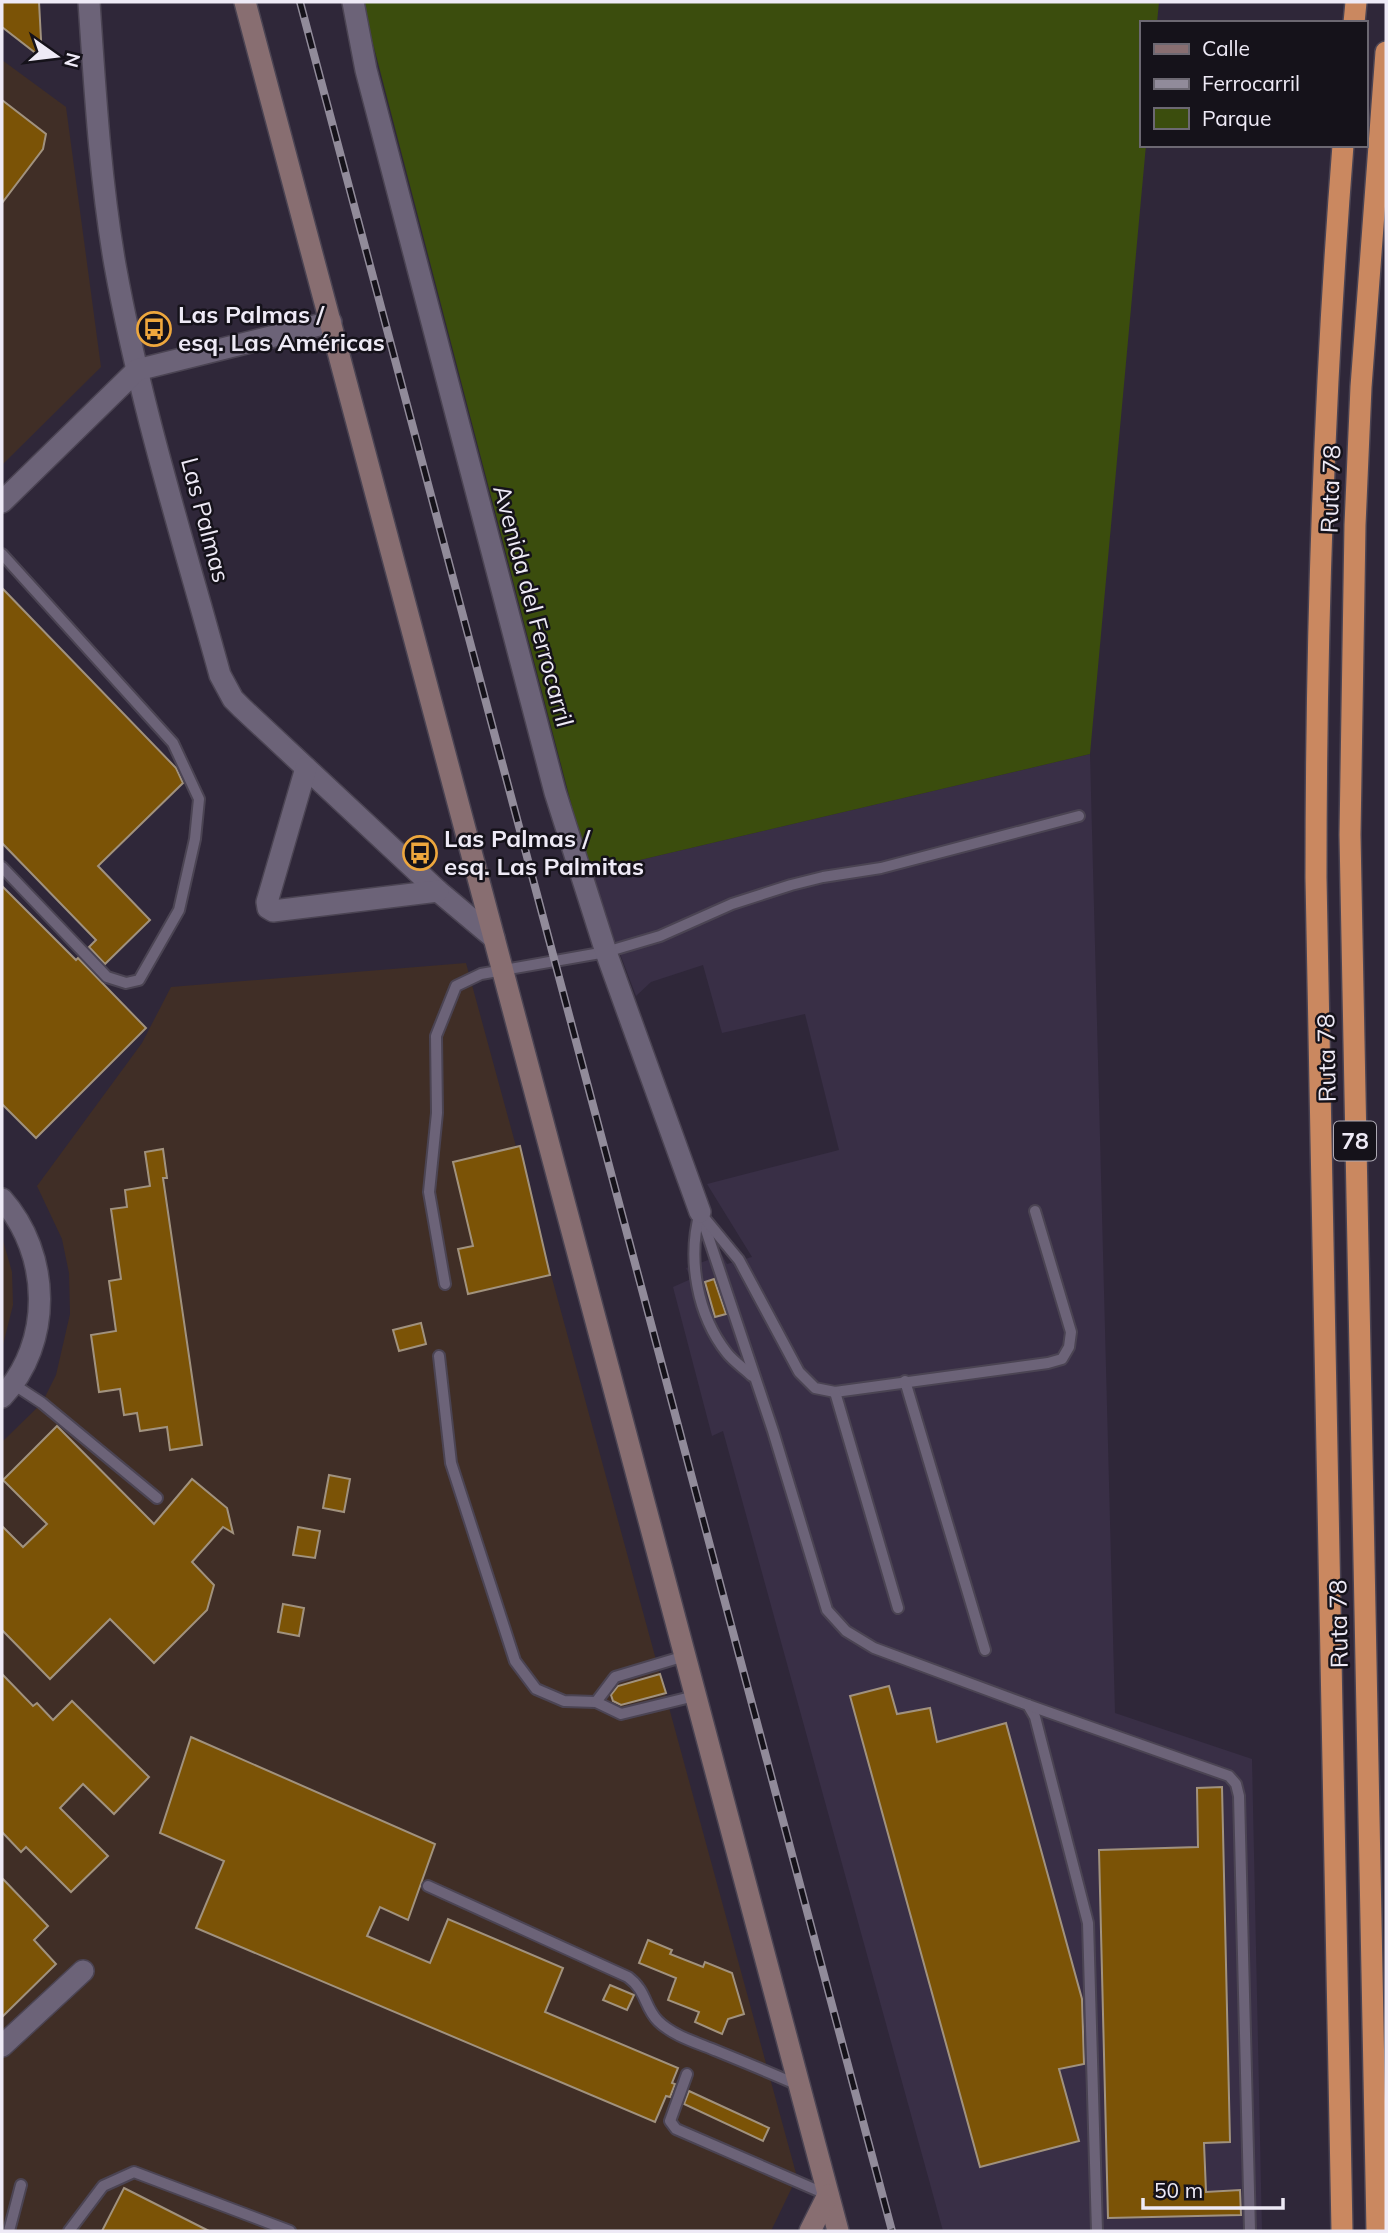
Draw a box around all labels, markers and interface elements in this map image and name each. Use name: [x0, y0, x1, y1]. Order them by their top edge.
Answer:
north arrow: [21, 21, 91, 91]
legend: [1140, 21, 1367, 147]
text: Calle: [1202, 35, 1250, 61]
text: N: [59, 50, 86, 70]
text: Ferrocarril: [1202, 70, 1300, 96]
text: Parque: [1202, 105, 1271, 131]
place label: Las Palmas / esq. Las Américas: [178, 299, 385, 357]
bus stop icon: Las Palmas / esq. Las Américas: [135, 310, 173, 348]
street label: Ruta 78: [1313, 444, 1347, 534]
street label: Las Palmas: [175, 454, 237, 586]
street label: Avenida del Ferrocarril: [487, 482, 581, 730]
place label: Las Palmas / esq. Las Palmitas: [444, 823, 644, 881]
bus stop icon: Las Palmas / esq. Las Palmitas: [401, 834, 439, 872]
street label: Ruta 78: [1310, 1014, 1342, 1102]
road number: 78: [1334, 1122, 1376, 1160]
street label: Ruta 78: [1322, 1580, 1354, 1668]
scale bar: [1143, 2166, 1283, 2210]
text: 50 m: [1154, 2177, 1203, 2203]

